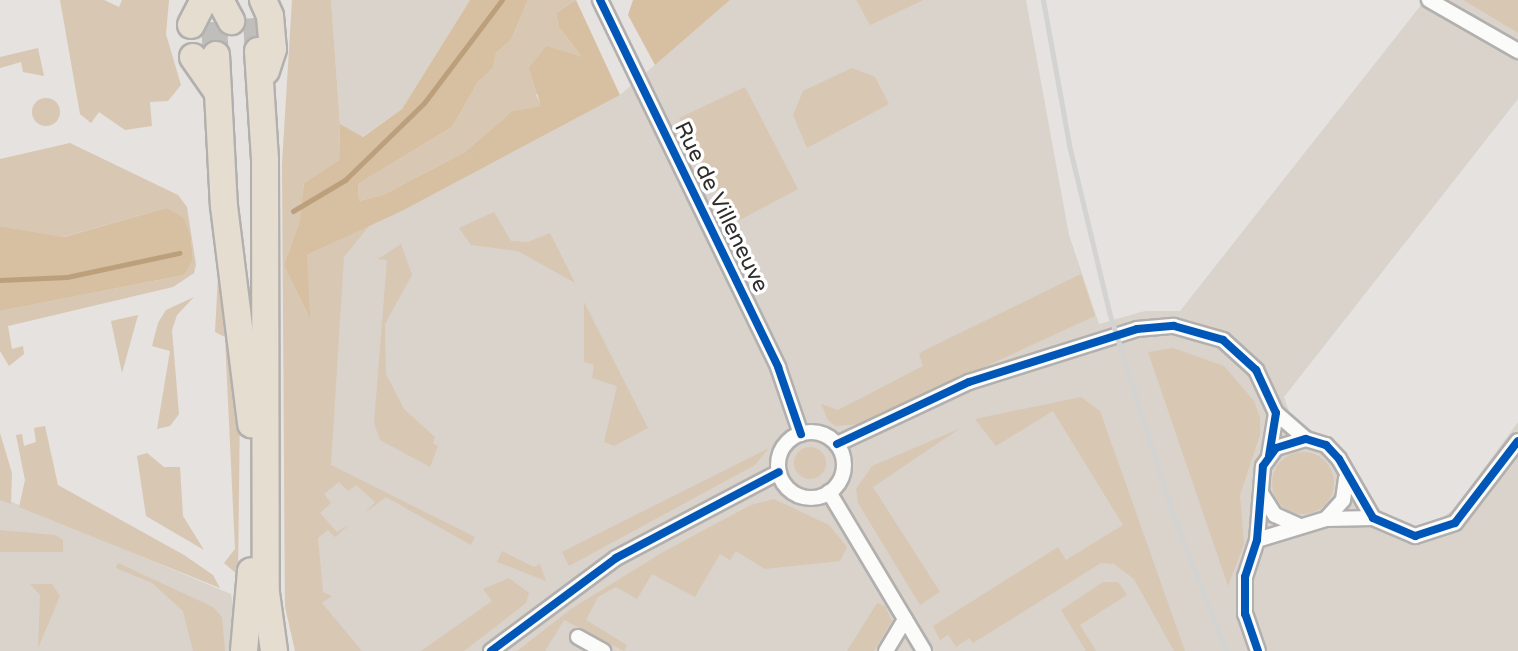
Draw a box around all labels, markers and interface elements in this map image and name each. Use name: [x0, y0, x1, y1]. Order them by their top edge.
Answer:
street label: Rue de Villeneuve: [668, 117, 774, 297]

